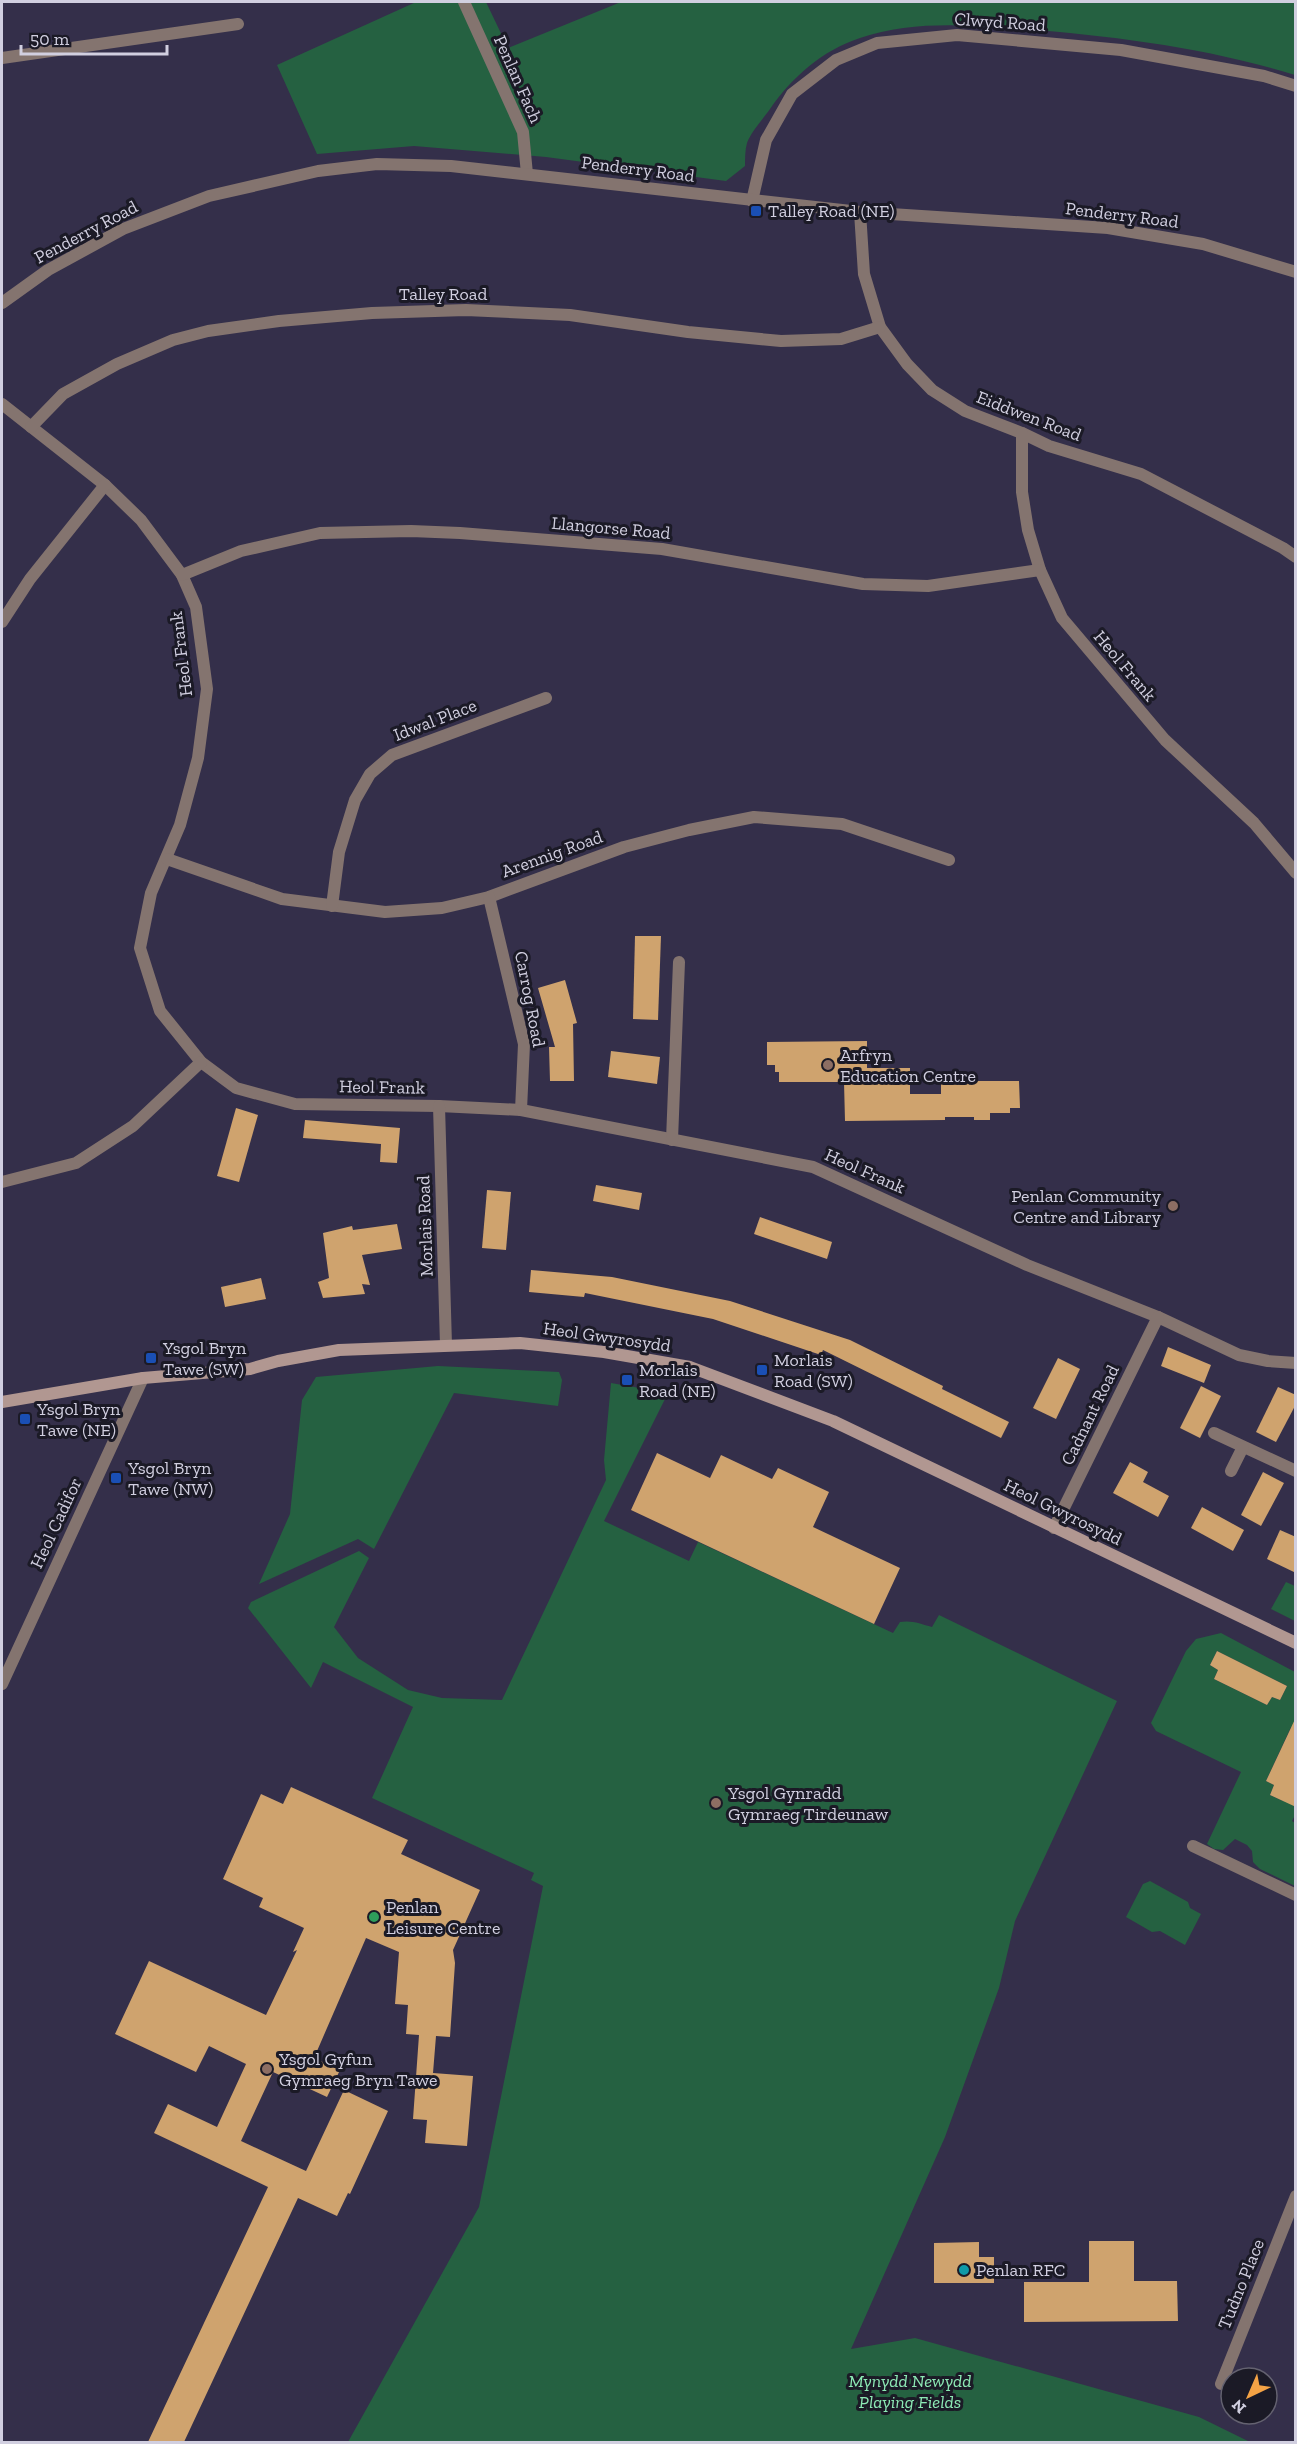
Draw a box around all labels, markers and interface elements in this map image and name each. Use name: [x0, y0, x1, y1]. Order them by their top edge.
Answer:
street label: Clwyd Road: [954, 8, 1047, 36]
scale bar: [21, 18, 166, 56]
text: 50 m: [30, 28, 70, 50]
street label: Penlan Fach: [489, 32, 547, 126]
street label: Penderry Road: [580, 151, 696, 187]
street label: Penderry Road: [31, 196, 141, 268]
street label: Penderry Road: [1064, 197, 1180, 233]
place label: Talley Road (NE): [768, 200, 894, 222]
marker: Talley Road (NE): [749, 204, 763, 218]
street label: Talley Road: [399, 283, 487, 305]
street label: Eiddwen Road: [974, 386, 1085, 446]
street label: Llangorse Road: [551, 512, 672, 544]
street label: Heol Frank: [165, 609, 197, 698]
street label: Heol Frank: [1089, 626, 1161, 706]
street label: Idwal Place: [390, 694, 480, 746]
street label: Arennig Road: [498, 825, 606, 882]
street label: Carrog Road: [510, 949, 550, 1049]
place label: Arfryn Education Centre: [840, 1044, 976, 1087]
marker: Arfryn Education Centre: [821, 1058, 835, 1072]
street label: Heol Frank: [339, 1075, 426, 1099]
street label: Heol Frank: [821, 1144, 909, 1199]
street label: Morlais Road: [412, 1175, 438, 1277]
place label: Penlan Community Centre and Library: [1011, 1185, 1162, 1228]
marker: Penlan Community Centre and Library: [1166, 1199, 1180, 1213]
street label: Heol Gwyrosydd: [542, 1317, 672, 1357]
place label: Ysgol Bryn Tawe (SW): [162, 1337, 247, 1380]
place label: Morlais Road (SW): [774, 1349, 853, 1392]
marker: Ysgol Bryn Tawe (SW): [144, 1351, 158, 1365]
place label: Morlais Road (NE): [639, 1359, 716, 1402]
street label: Cadnant Road: [1056, 1361, 1124, 1469]
marker: Morlais Road (SW): [755, 1363, 769, 1377]
marker: Morlais Road (NE): [620, 1373, 634, 1387]
place label: Ysgol Bryn Tawe (NE): [36, 1398, 121, 1441]
marker: Ysgol Bryn Tawe (NE): [18, 1412, 32, 1426]
place label: Ysgol Bryn Tawe (NW): [127, 1457, 213, 1500]
marker: Ysgol Bryn Tawe (NW): [109, 1471, 123, 1485]
street label: Heol Cadifor: [25, 1474, 87, 1572]
street label: Heol Gwyrosydd: [1000, 1474, 1126, 1550]
place label: Ysgol Gynradd Gymraeg Tirdeunaw: [727, 1782, 888, 1825]
marker: Ysgol Gynradd Gymraeg Tirdeunaw: [709, 1796, 723, 1810]
place label: Penlan Leisure Centre: [386, 1896, 501, 1939]
marker: Penlan Leisure Centre: [367, 1910, 381, 1924]
place label: Ysgol Gyfun Gymraeg Bryn Tawe: [278, 2048, 438, 2091]
marker: Ysgol Gyfun Gymraeg Bryn Tawe: [260, 2062, 274, 2076]
street label: Tudno Place: [1213, 2236, 1269, 2332]
place label: Penlan RFC: [976, 2259, 1065, 2281]
marker: Penlan RFC: [957, 2263, 971, 2277]
north arrow: [1219, 2366, 1279, 2426]
park label: Mynydd Newydd Playing Fields: [849, 2370, 971, 2413]
text: N: [1228, 2395, 1250, 2417]

